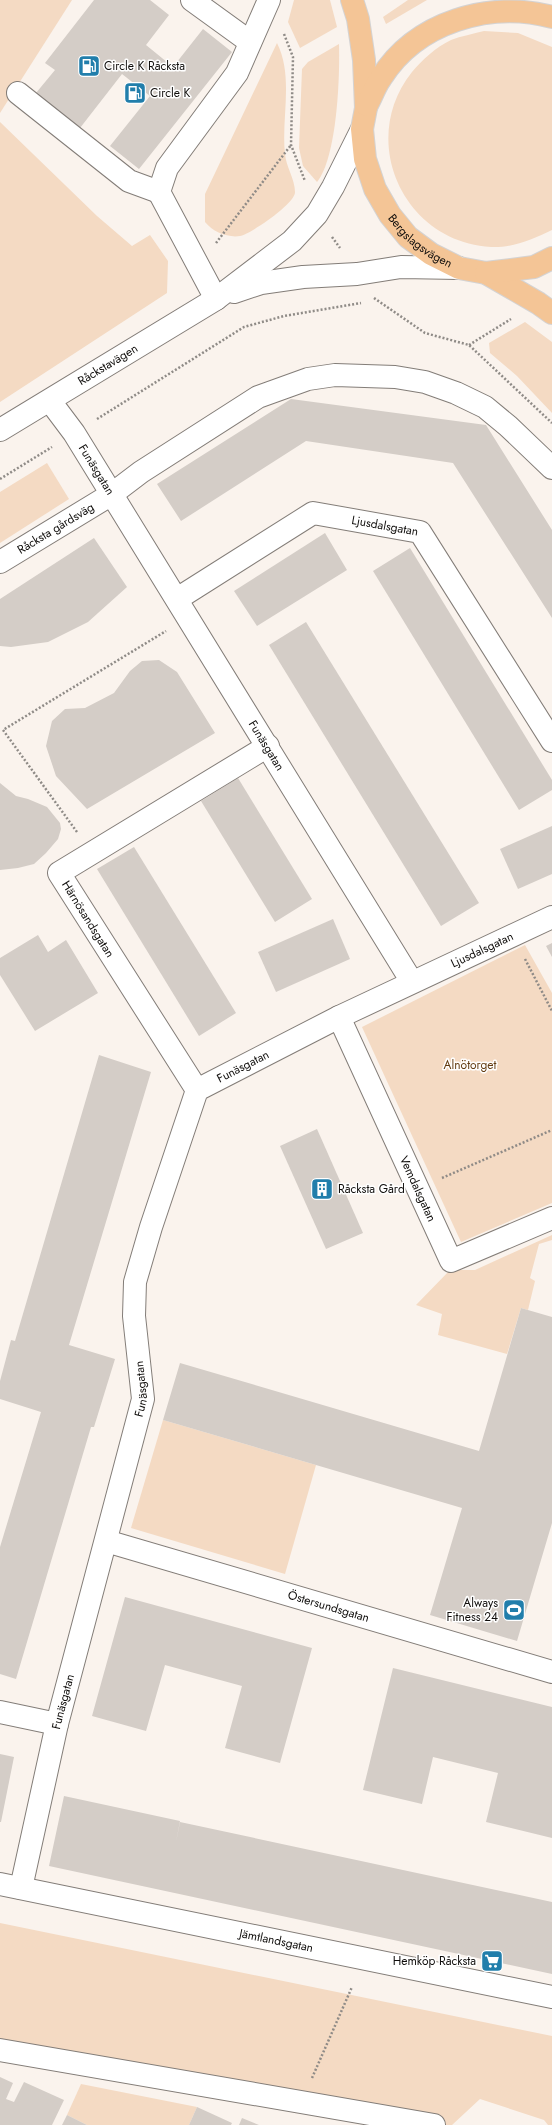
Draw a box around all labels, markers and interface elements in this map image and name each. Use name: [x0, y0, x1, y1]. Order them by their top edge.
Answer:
fuel station icon: Circle K Råcksta: [76, 53, 102, 79]
place label: Circle K Råcksta: [104, 57, 185, 75]
fuel station icon: Circle K: [122, 80, 148, 106]
place label: Circle K: [150, 84, 191, 102]
street label: Bergslagsvägen: [384, 210, 456, 272]
street label: Råckstavägen: [74, 339, 141, 390]
street label: Funäsgatan: [74, 441, 119, 498]
street label: Råcksta gårdsväg: [14, 498, 97, 559]
street label: Ljusdalsgatan: [350, 511, 420, 541]
street label: Funäsgatan: [244, 717, 289, 774]
street label: Härnösandsgatan: [57, 877, 119, 961]
street label: Ljusdalsgatan: [448, 927, 516, 972]
street label: Funäsgatan: [214, 1045, 272, 1087]
park label: Alnötorget: [444, 1056, 497, 1074]
street label: Vemdalsgatan: [395, 1153, 441, 1225]
building icon: Råcksta Gård: [309, 1176, 335, 1202]
place label: Råcksta Gård: [338, 1180, 405, 1198]
street label: Funäsgatan: [130, 1360, 152, 1419]
street label: Östersundsgatan: [286, 1586, 372, 1627]
place label: Always Fitness 24: [446, 1594, 498, 1626]
sports icon: Always Fitness 24: [501, 1597, 527, 1623]
street label: Funäsgatan: [47, 1672, 79, 1731]
street label: Jämtlandsgatan: [236, 1924, 315, 1957]
supermarket icon: Hemköp Råcksta: [479, 1948, 505, 1974]
place label: Hemköp Råcksta: [393, 1952, 476, 1970]

